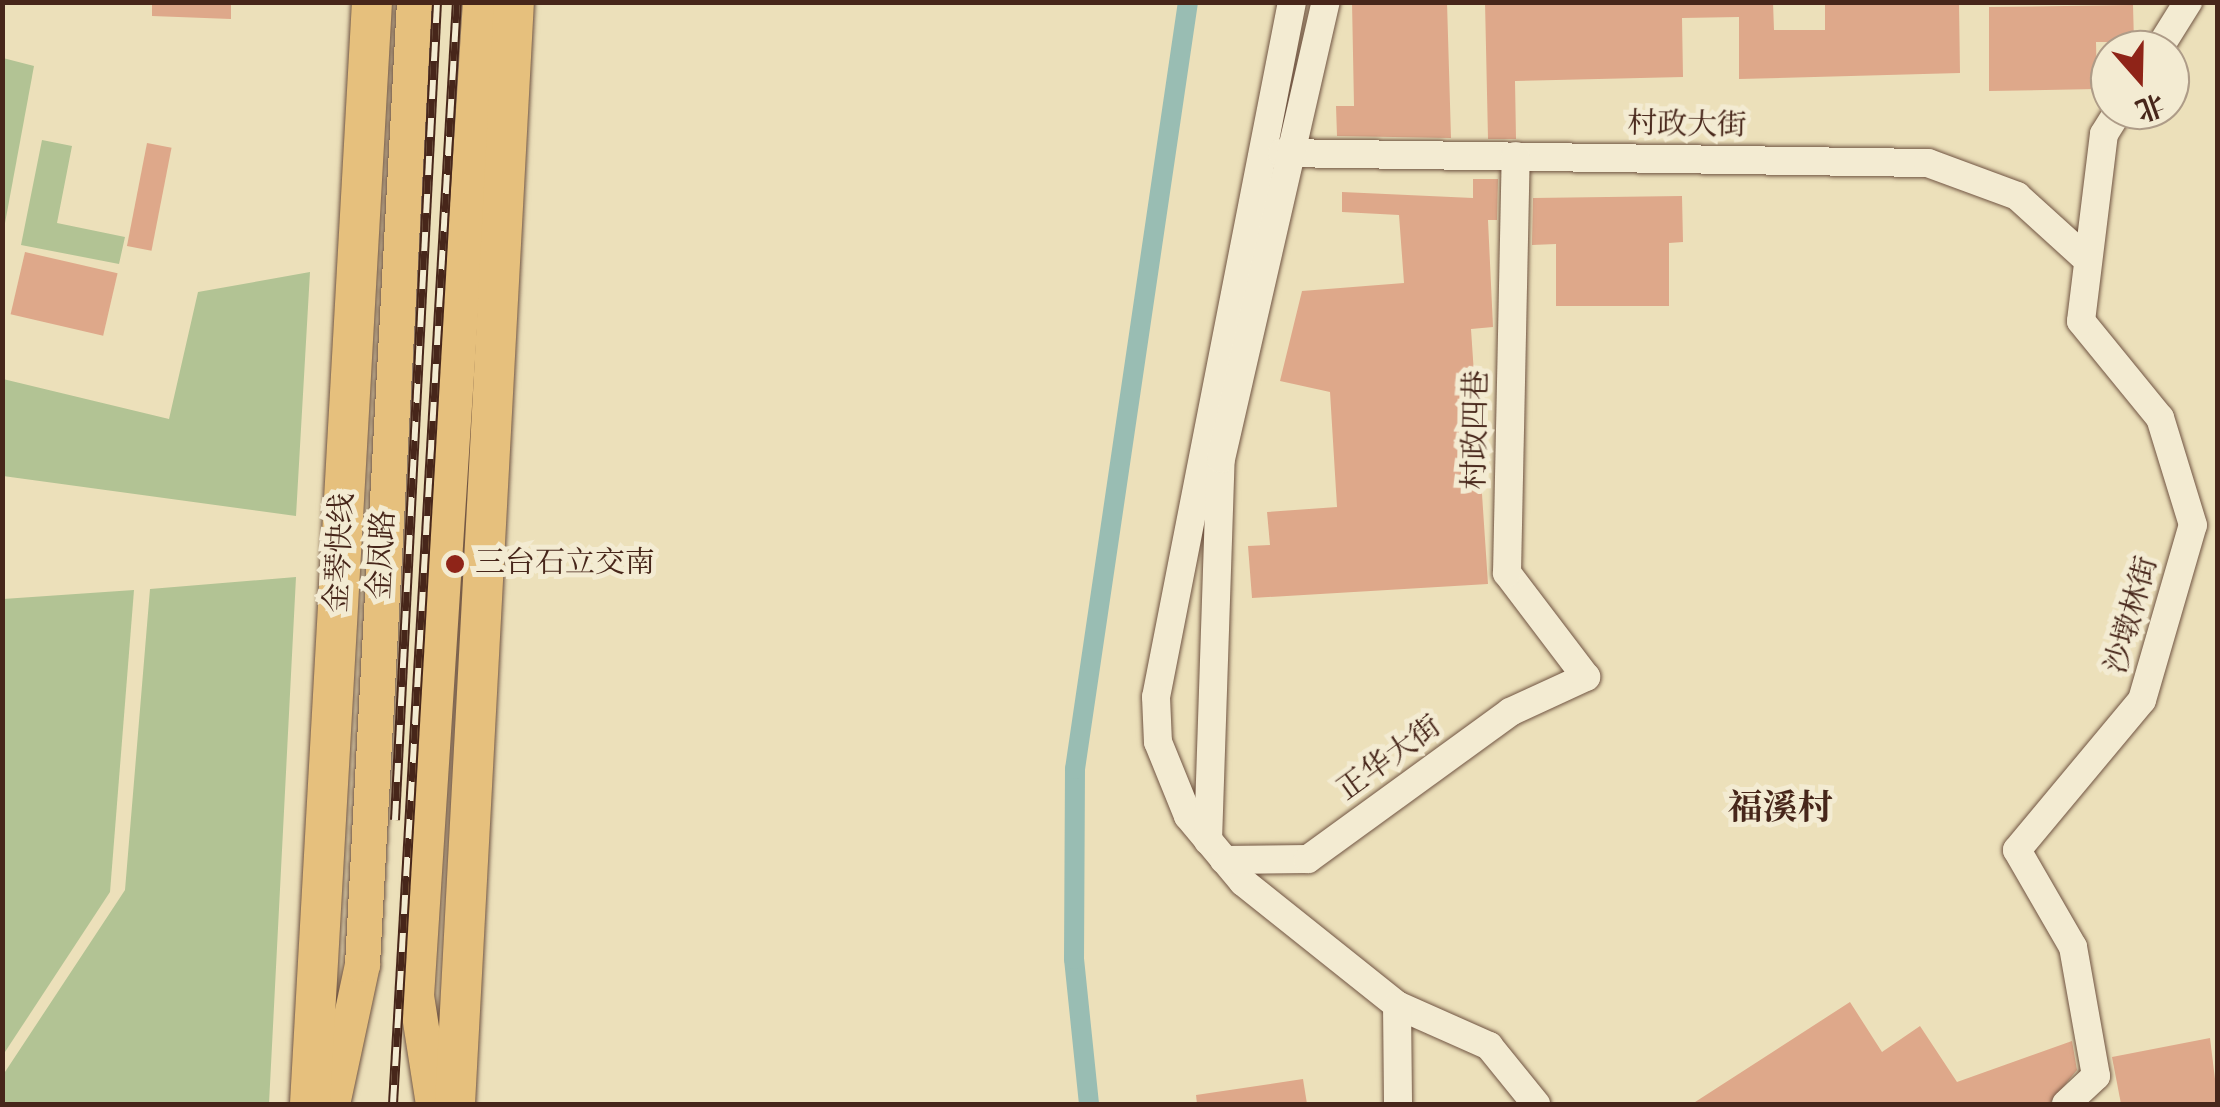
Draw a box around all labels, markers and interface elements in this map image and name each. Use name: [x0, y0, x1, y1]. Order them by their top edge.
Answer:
north arrow: [2090, 30, 2190, 130]
text: 北: [2131, 86, 2169, 128]
street label: 村政大街: [1627, 107, 1747, 145]
street label: 村政四巷: [1458, 370, 1496, 490]
street label: 金琴快线: [320, 492, 362, 614]
street label: 金凤路: [363, 509, 403, 601]
place label: 三台石立交南: [475, 546, 655, 582]
street label: 沙墩林街: [2099, 552, 2167, 678]
marker: 三台石立交南: [444, 553, 466, 575]
street label: 正华大街: [1331, 709, 1449, 809]
district label: 福溪村: [1728, 788, 1832, 830]

